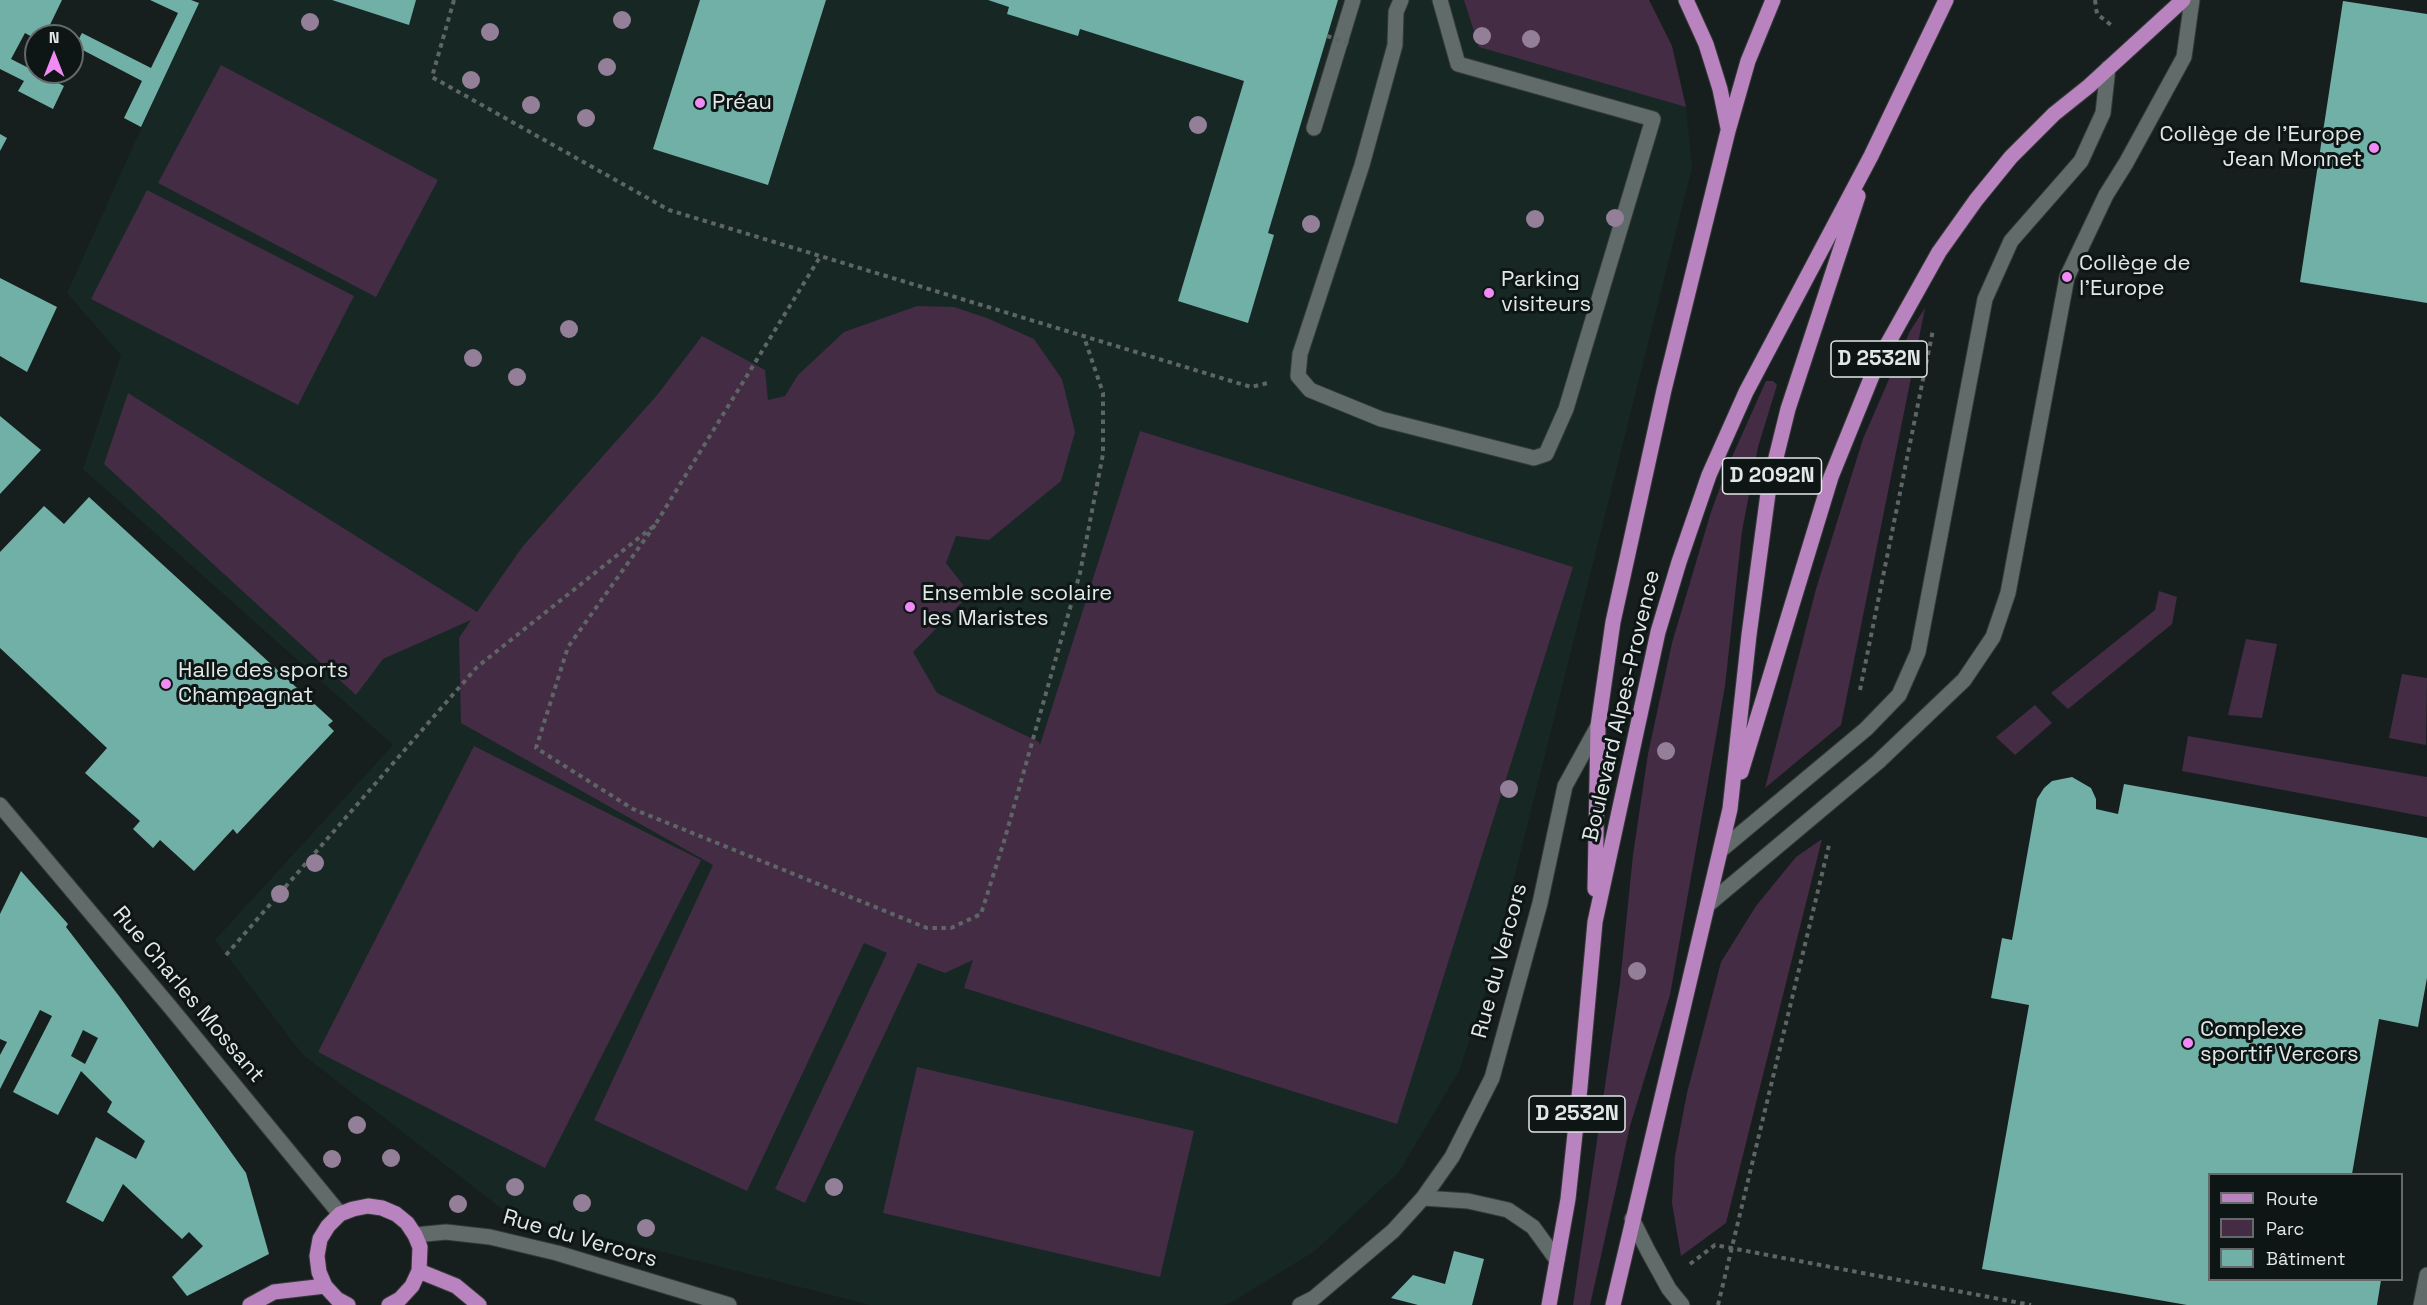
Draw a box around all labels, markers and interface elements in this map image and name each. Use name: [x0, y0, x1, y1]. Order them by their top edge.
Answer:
north arrow: [24, 24, 84, 84]
text: N: [49, 27, 59, 48]
place label: Préau: [712, 90, 772, 116]
marker: Préau: [693, 96, 707, 110]
place label: Collège de l'Europe Jean Monnet: [2159, 122, 2362, 174]
marker: Collège de l'Europe Jean Monnet: [2367, 141, 2381, 155]
place label: Collège de l'Europe: [2079, 251, 2191, 302]
place label: Parking visiteurs: [1501, 267, 1591, 318]
marker: Collège de l'Europe: [2060, 270, 2074, 284]
marker: Parking visiteurs: [1482, 286, 1496, 300]
road number: D 2532N: [1831, 341, 1927, 377]
road number: D 2092N: [1722, 458, 1822, 494]
street label: Boulevard Alpes-Provence: [1578, 568, 1666, 844]
place label: Ensemble scolaire les Maristes: [922, 581, 1112, 632]
marker: Ensemble scolaire les Maristes: [903, 600, 917, 614]
place label: Halle des sports Champagnat: [178, 658, 348, 710]
marker: Halle des sports Champagnat: [159, 677, 173, 691]
street label: Rue du Vercors: [1467, 881, 1533, 1041]
street label: Rue Charles Mossant: [107, 902, 269, 1088]
place label: Complexe sportif Vercors: [2200, 1017, 2359, 1068]
marker: Complexe sportif Vercors: [2181, 1036, 2195, 1050]
road number: D 2532N: [1529, 1096, 1625, 1132]
legend: [2208, 1173, 2403, 1281]
text: Route: [2266, 1187, 2318, 1210]
street label: Rue du Vercors: [500, 1204, 660, 1274]
text: Parc: [2266, 1217, 2304, 1240]
text: Bâtiment: [2266, 1247, 2346, 1270]

